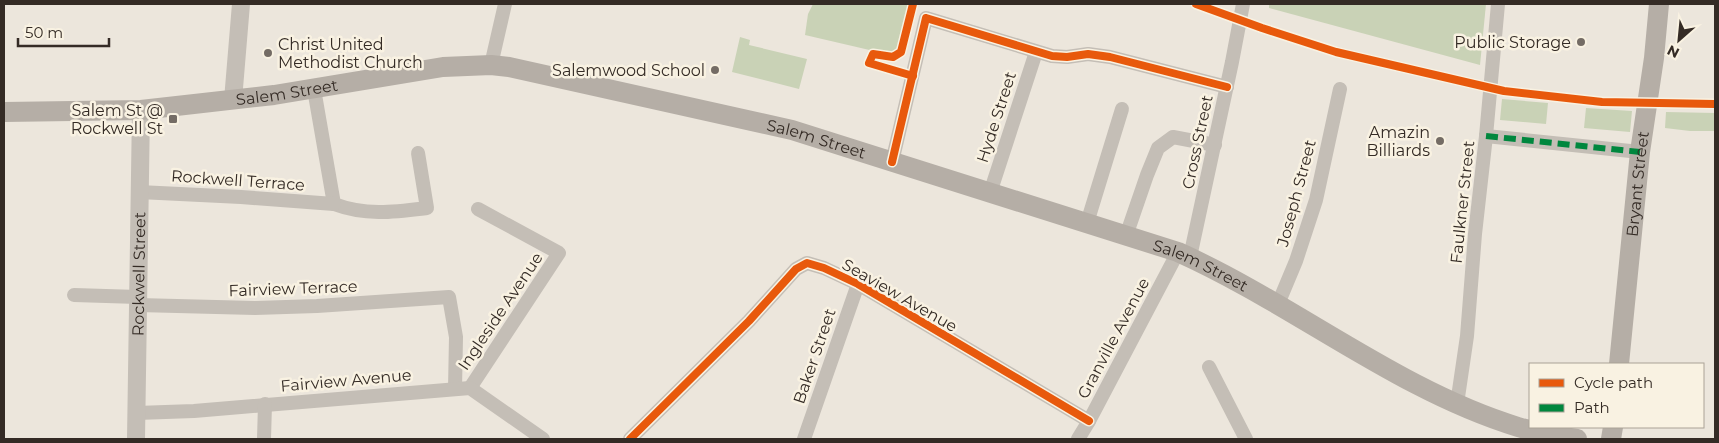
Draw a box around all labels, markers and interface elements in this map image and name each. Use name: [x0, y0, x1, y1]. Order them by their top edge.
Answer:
scale bar: [18, 15, 109, 47]
north arrow: [1654, 15, 1704, 65]
text: 50 m: [25, 23, 63, 42]
place label: Public Storage: [1454, 33, 1571, 52]
place label: Christ United Methodist Church: [278, 35, 423, 72]
marker: Public Storage: [1575, 36, 1587, 48]
text: N: [1664, 41, 1682, 62]
marker: Christ United Methodist Church: [262, 47, 274, 59]
place label: Salemwood School: [552, 61, 705, 80]
marker: Salemwood School: [709, 64, 721, 76]
street label: Hyde Street: [973, 69, 1020, 165]
street label: Salem Street: [235, 75, 340, 109]
street label: Cross Street: [1178, 93, 1217, 191]
place label: Salem St @ Rockwell St: [71, 101, 163, 138]
marker: Salem St @ Rockwell St: [167, 113, 179, 125]
street label: Salem Street: [765, 116, 869, 163]
place label: Amazin Billiards: [1366, 123, 1430, 160]
street label: Bryant Street: [1623, 129, 1653, 238]
marker: Amazin Billiards: [1434, 135, 1446, 147]
street label: Joseph Street: [1273, 137, 1320, 250]
street label: Faulkner Street: [1447, 139, 1478, 264]
street label: Rockwell Terrace: [171, 166, 305, 195]
street label: Rockwell Street: [129, 211, 149, 336]
street label: Salem Street: [1151, 236, 1252, 296]
street label: Ingleside Avenue: [454, 249, 547, 374]
street label: Seaview Avenue: [839, 255, 961, 336]
street label: Granville Avenue: [1074, 275, 1153, 402]
street label: Fairview Terrace: [228, 277, 358, 300]
street label: Baker Street: [789, 306, 840, 406]
legend: [1529, 363, 1704, 428]
street label: Fairview Avenue: [280, 365, 412, 396]
text: Cycle path: [1574, 373, 1653, 392]
text: Path: [1574, 398, 1610, 417]

